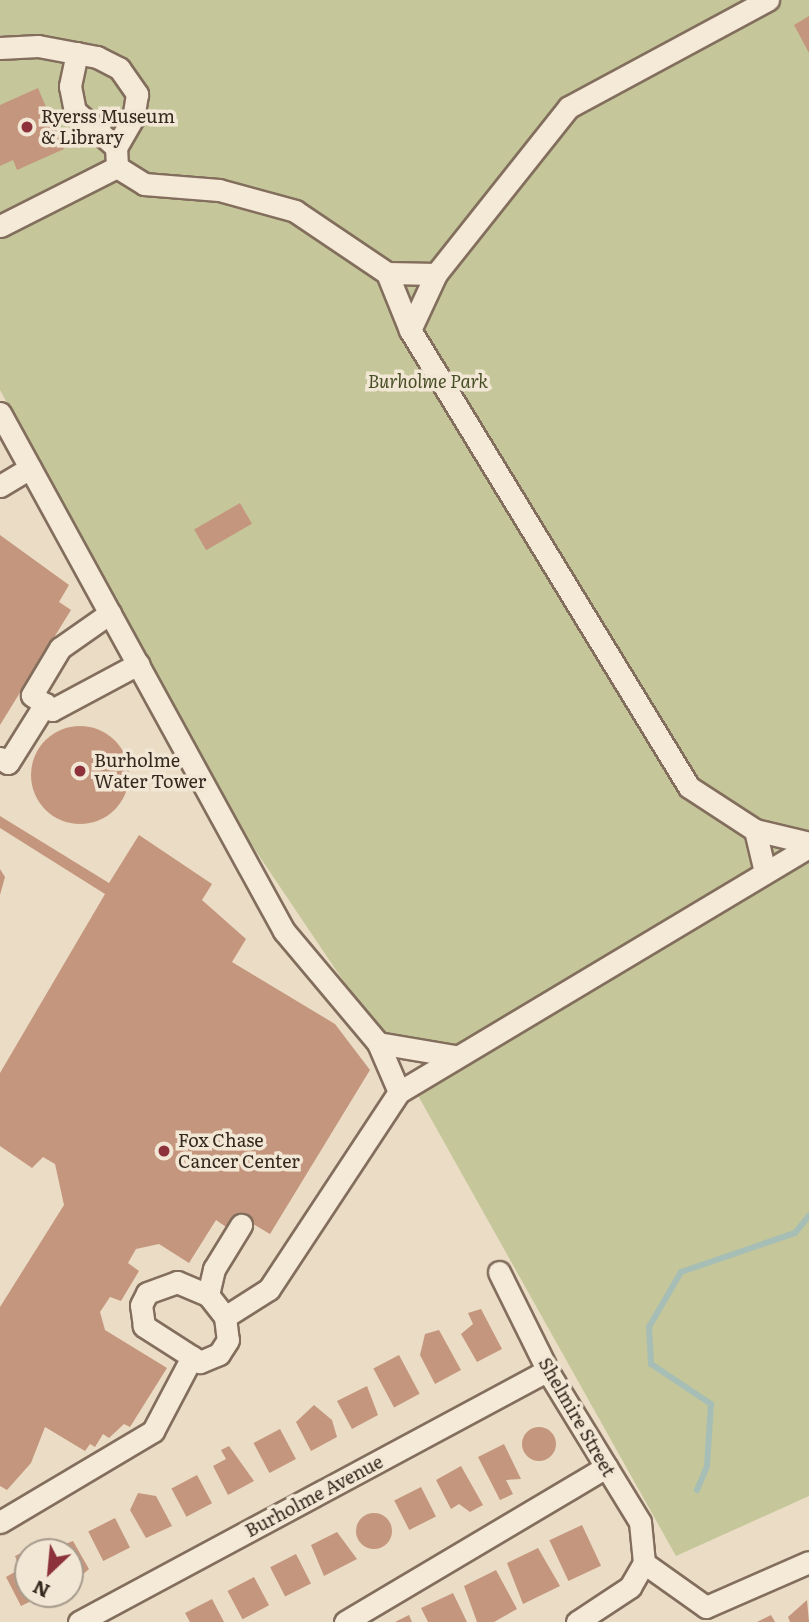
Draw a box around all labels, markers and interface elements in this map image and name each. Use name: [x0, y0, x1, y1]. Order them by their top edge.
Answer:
place label: Ryerss Museum & Library: [41, 106, 175, 148]
marker: Ryerss Museum & Library: [19, 119, 35, 135]
park label: Burholme Park: [368, 370, 488, 392]
place label: Burholme Water Tower: [94, 750, 206, 792]
marker: Burholme Water Tower: [72, 763, 88, 779]
place label: Fox Chase Cancer Center: [178, 1130, 300, 1172]
marker: Fox Chase Cancer Center: [156, 1143, 172, 1159]
street label: Shelmire Street: [534, 1354, 620, 1480]
street label: Burholme Avenue: [241, 1451, 387, 1541]
north arrow: [14, 1538, 84, 1608]
text: N: [27, 1574, 54, 1606]

